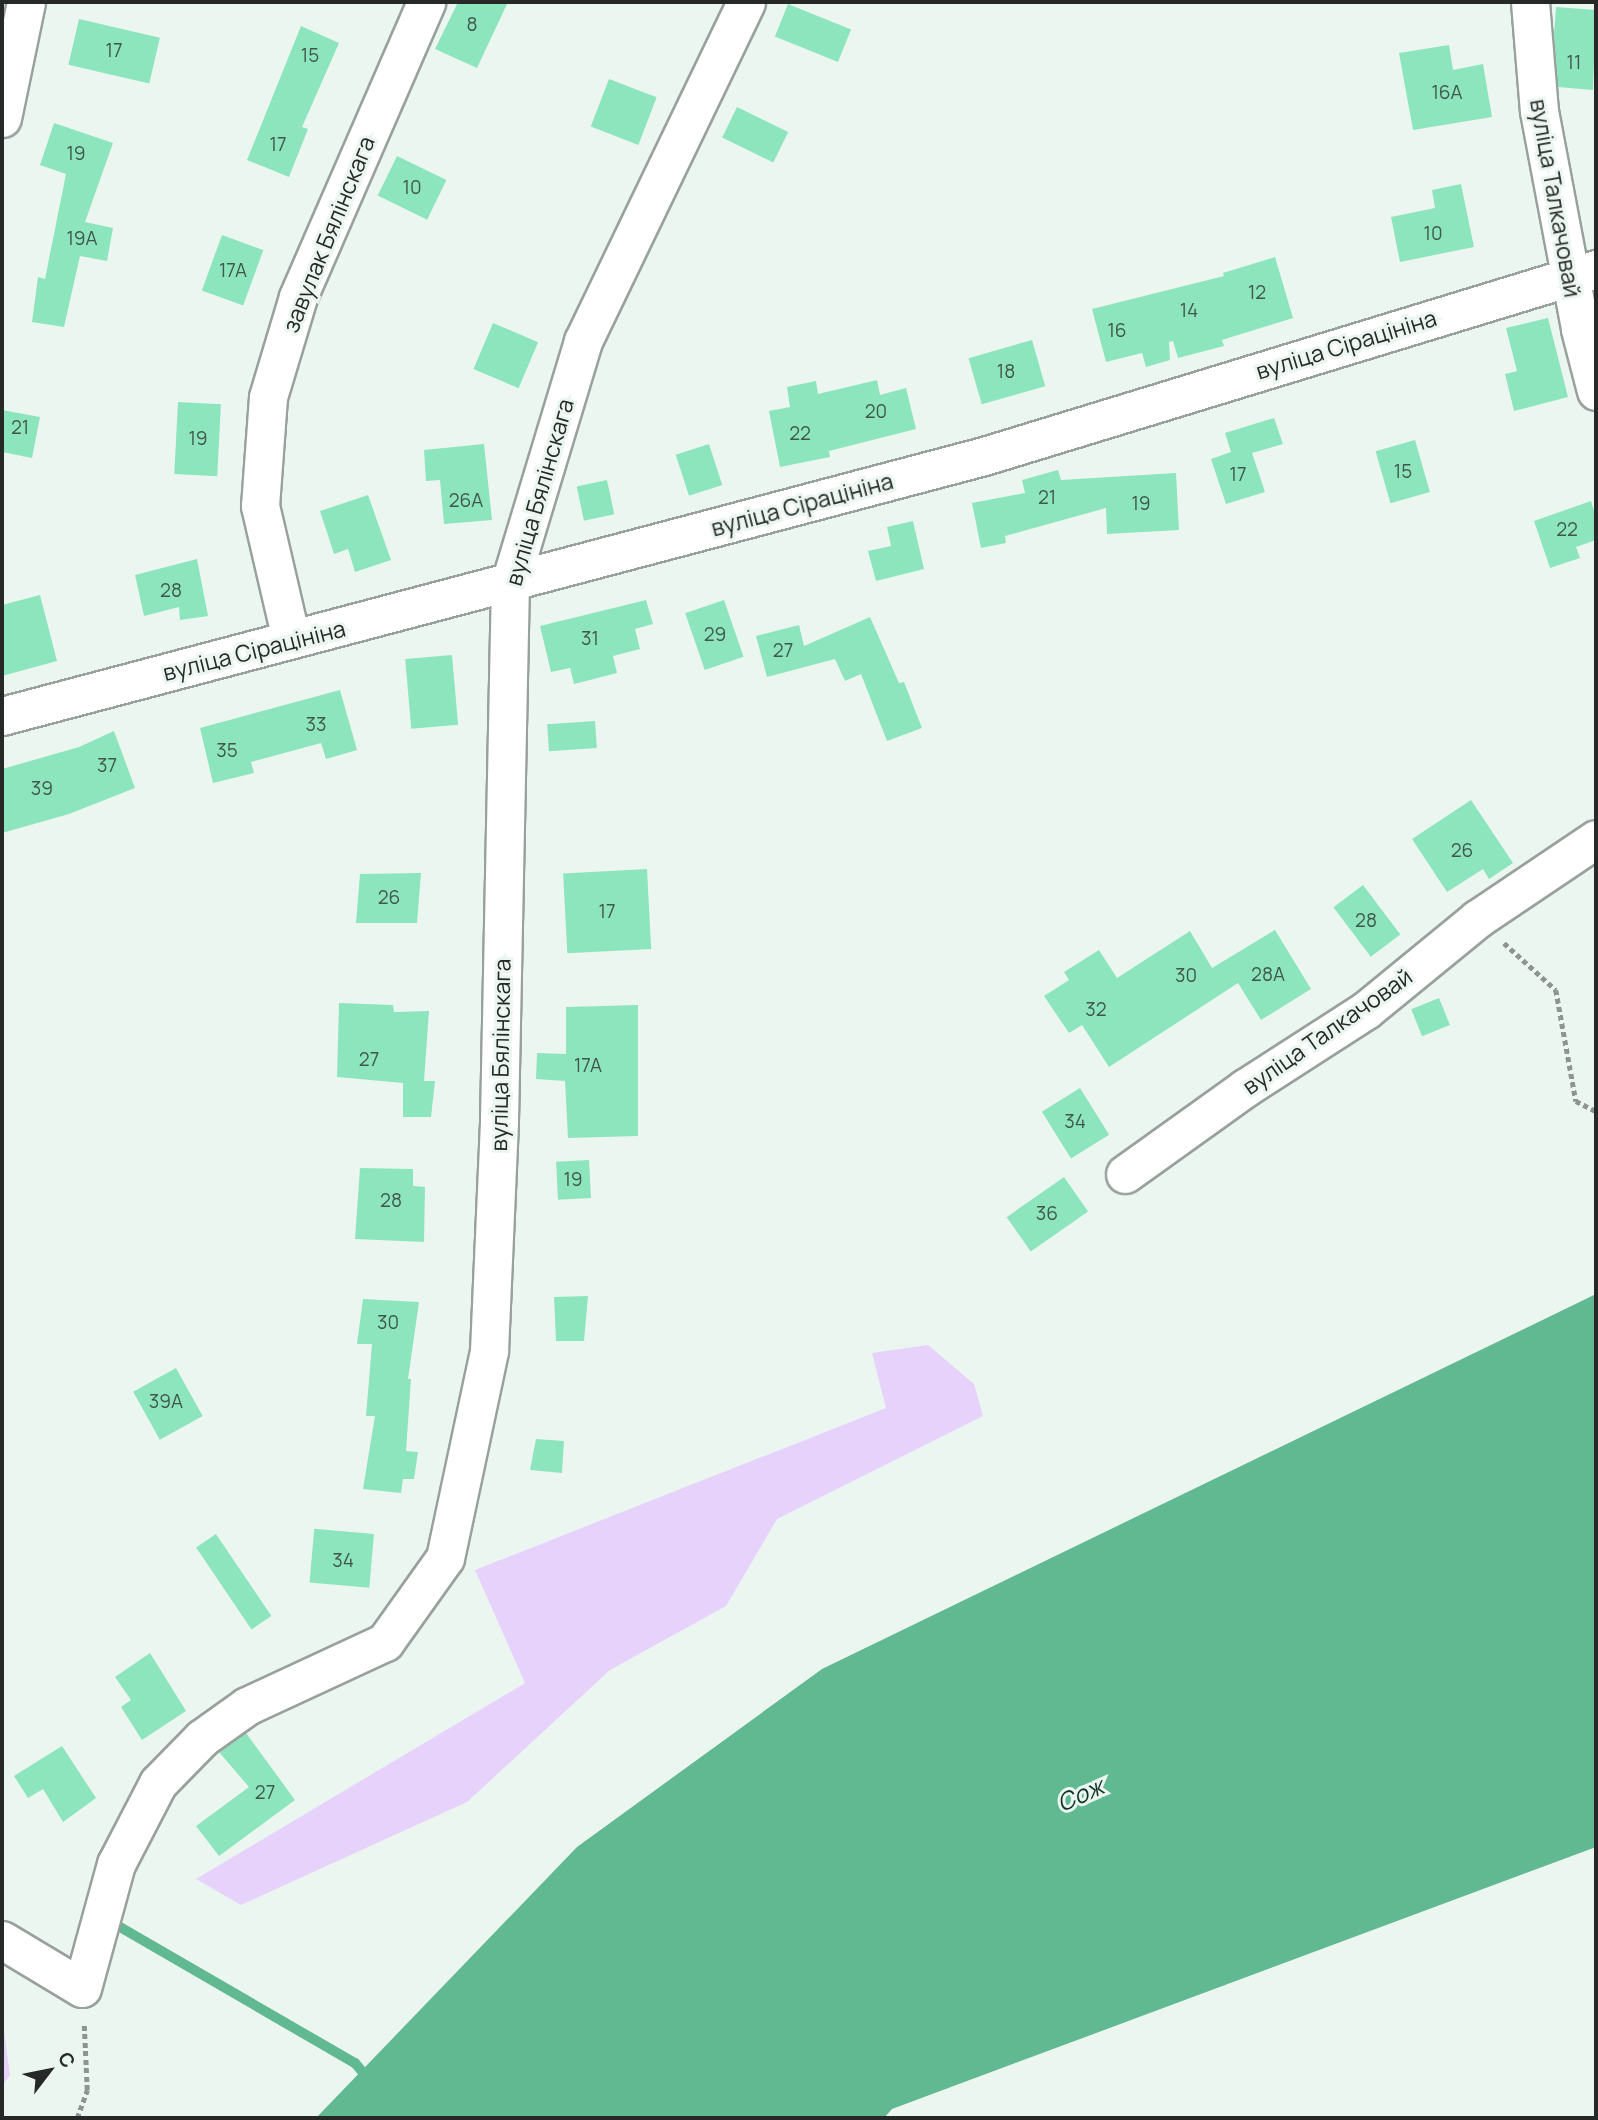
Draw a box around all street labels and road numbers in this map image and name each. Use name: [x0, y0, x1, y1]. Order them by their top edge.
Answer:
street label: вуліца Талкачовай: [1525, 97, 1587, 299]
street label: завулак Бялінскага: [276, 132, 380, 336]
street label: вуліца Сірацініна: [1252, 303, 1440, 385]
street label: вуліца Бялінскага: [499, 395, 579, 589]
street label: вуліца Сірацініна: [708, 466, 896, 542]
street label: вуліца Сірацініна: [160, 614, 348, 686]
street label: вуліца Бялінскага: [485, 958, 515, 1152]
street label: вуліца Талкачовай: [1237, 962, 1417, 1100]

